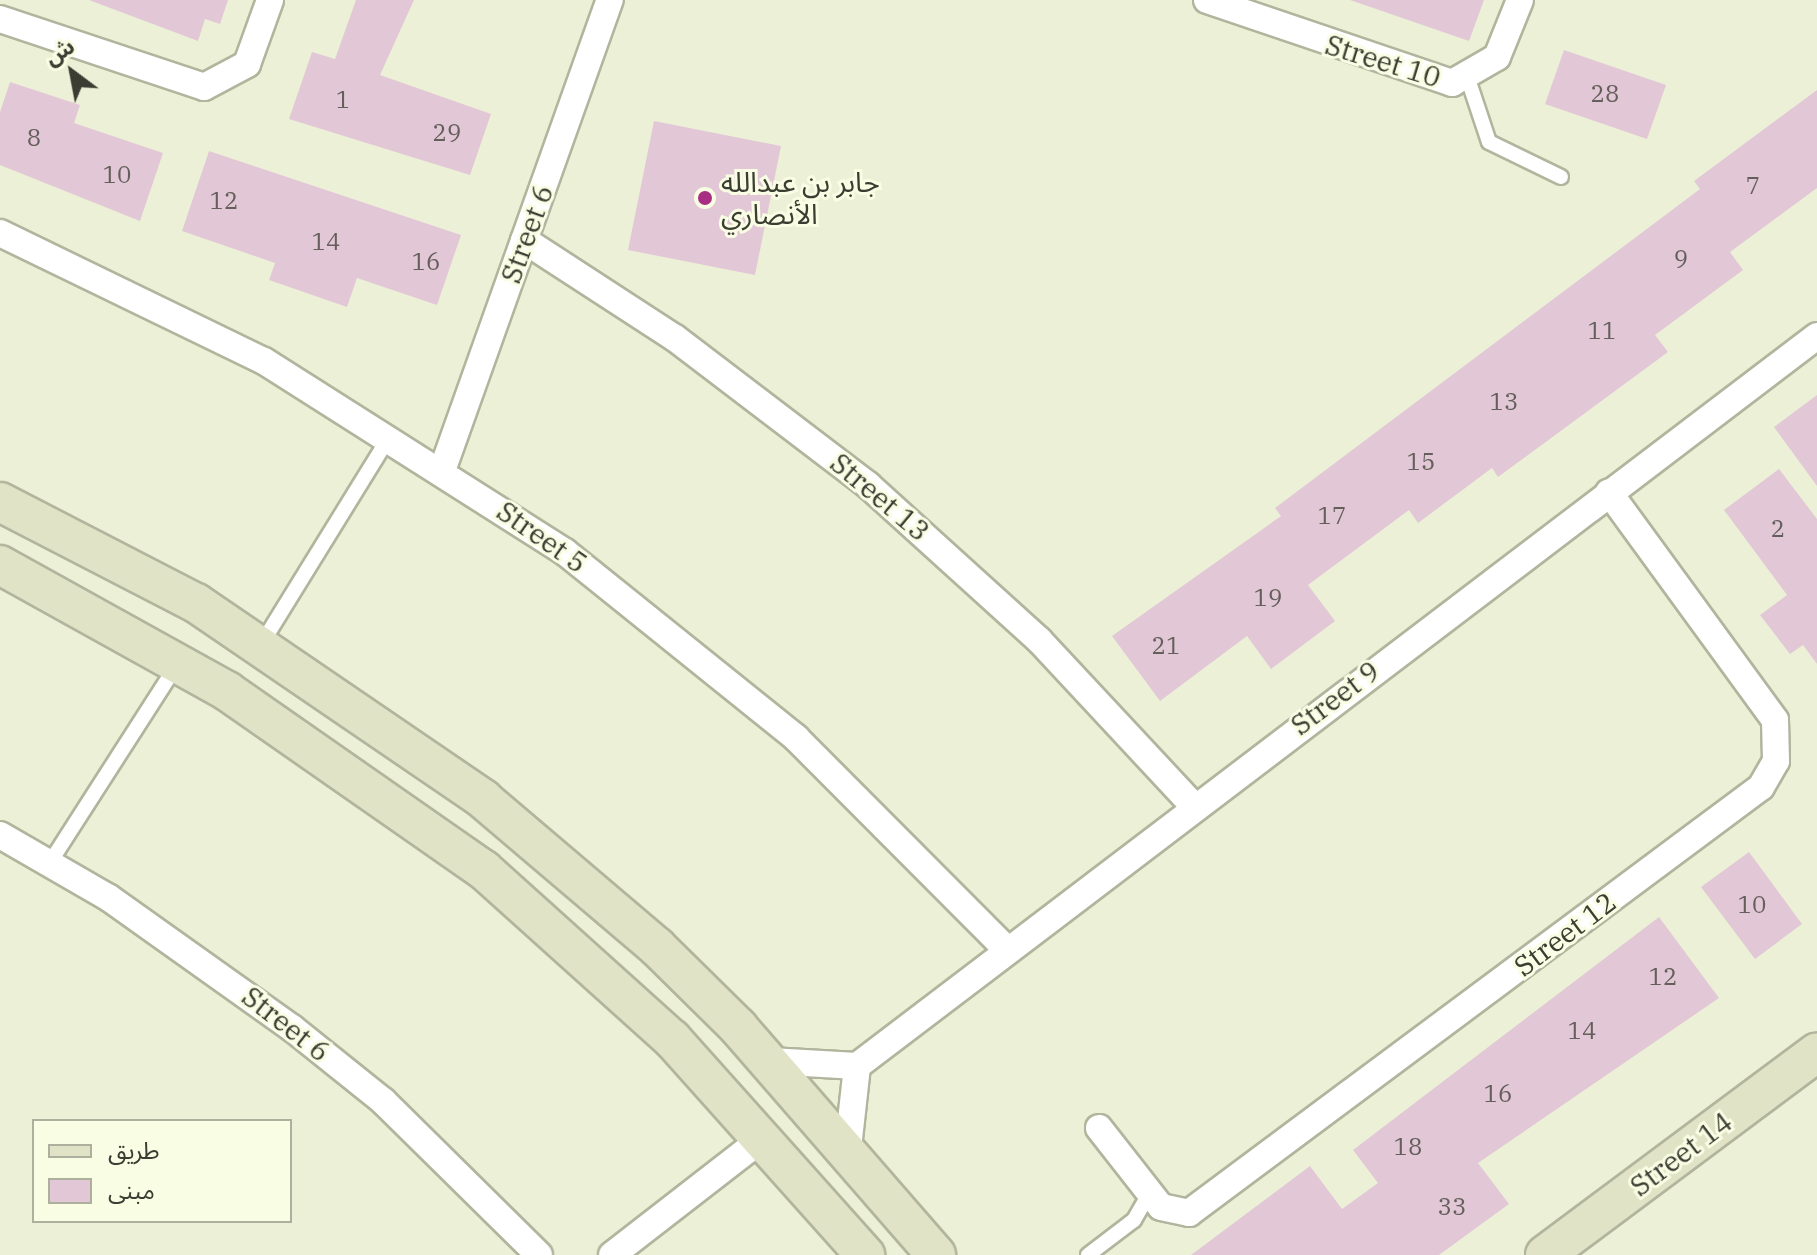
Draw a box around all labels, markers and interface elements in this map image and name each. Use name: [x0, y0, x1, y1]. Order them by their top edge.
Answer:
street label: Street 10: [1321, 28, 1445, 94]
text: ش: [39, 31, 79, 72]
north arrow: [32, 32, 112, 112]
house number: 28: [1591, 80, 1619, 108]
house number: 1: [336, 86, 350, 114]
house number: 29: [433, 119, 461, 147]
house number: 8: [27, 124, 41, 152]
house number: 10: [103, 161, 131, 189]
place label: جابر بن عبدالله الأنصاري: [721, 165, 880, 231]
house number: 7: [1746, 172, 1760, 200]
street label: Street 6: [494, 180, 560, 288]
house number: 12: [210, 187, 238, 215]
marker: جابر بن عبدالله الأنصاري: [696, 189, 714, 207]
house number: 14: [312, 228, 340, 256]
house number: 9: [1674, 245, 1688, 273]
house number: 16: [412, 248, 440, 276]
house number: 11: [1588, 317, 1616, 345]
house number: 13: [1490, 388, 1518, 416]
street label: Street 13: [824, 446, 936, 548]
house number: 15: [1407, 448, 1435, 476]
street label: Street 5: [491, 494, 593, 580]
house number: 17: [1318, 502, 1346, 530]
house number: 2: [1771, 515, 1785, 543]
house number: 19: [1254, 584, 1282, 612]
house number: 21: [1152, 632, 1180, 660]
street label: Street 9: [1284, 654, 1386, 742]
street label: Street 12: [1507, 885, 1623, 983]
house number: 10: [1738, 891, 1766, 919]
house number: 12: [1649, 963, 1677, 991]
street label: Street 6: [235, 979, 337, 1069]
house number: 14: [1568, 1017, 1596, 1045]
house number: 16: [1484, 1080, 1512, 1108]
street label: Street 14: [1623, 1105, 1739, 1203]
legend: [32, 1119, 292, 1223]
house number: 18: [1394, 1133, 1422, 1161]
text: طريق: [108, 1134, 160, 1166]
text: مبنى: [108, 1174, 155, 1206]
house number: 33: [1438, 1193, 1466, 1221]

